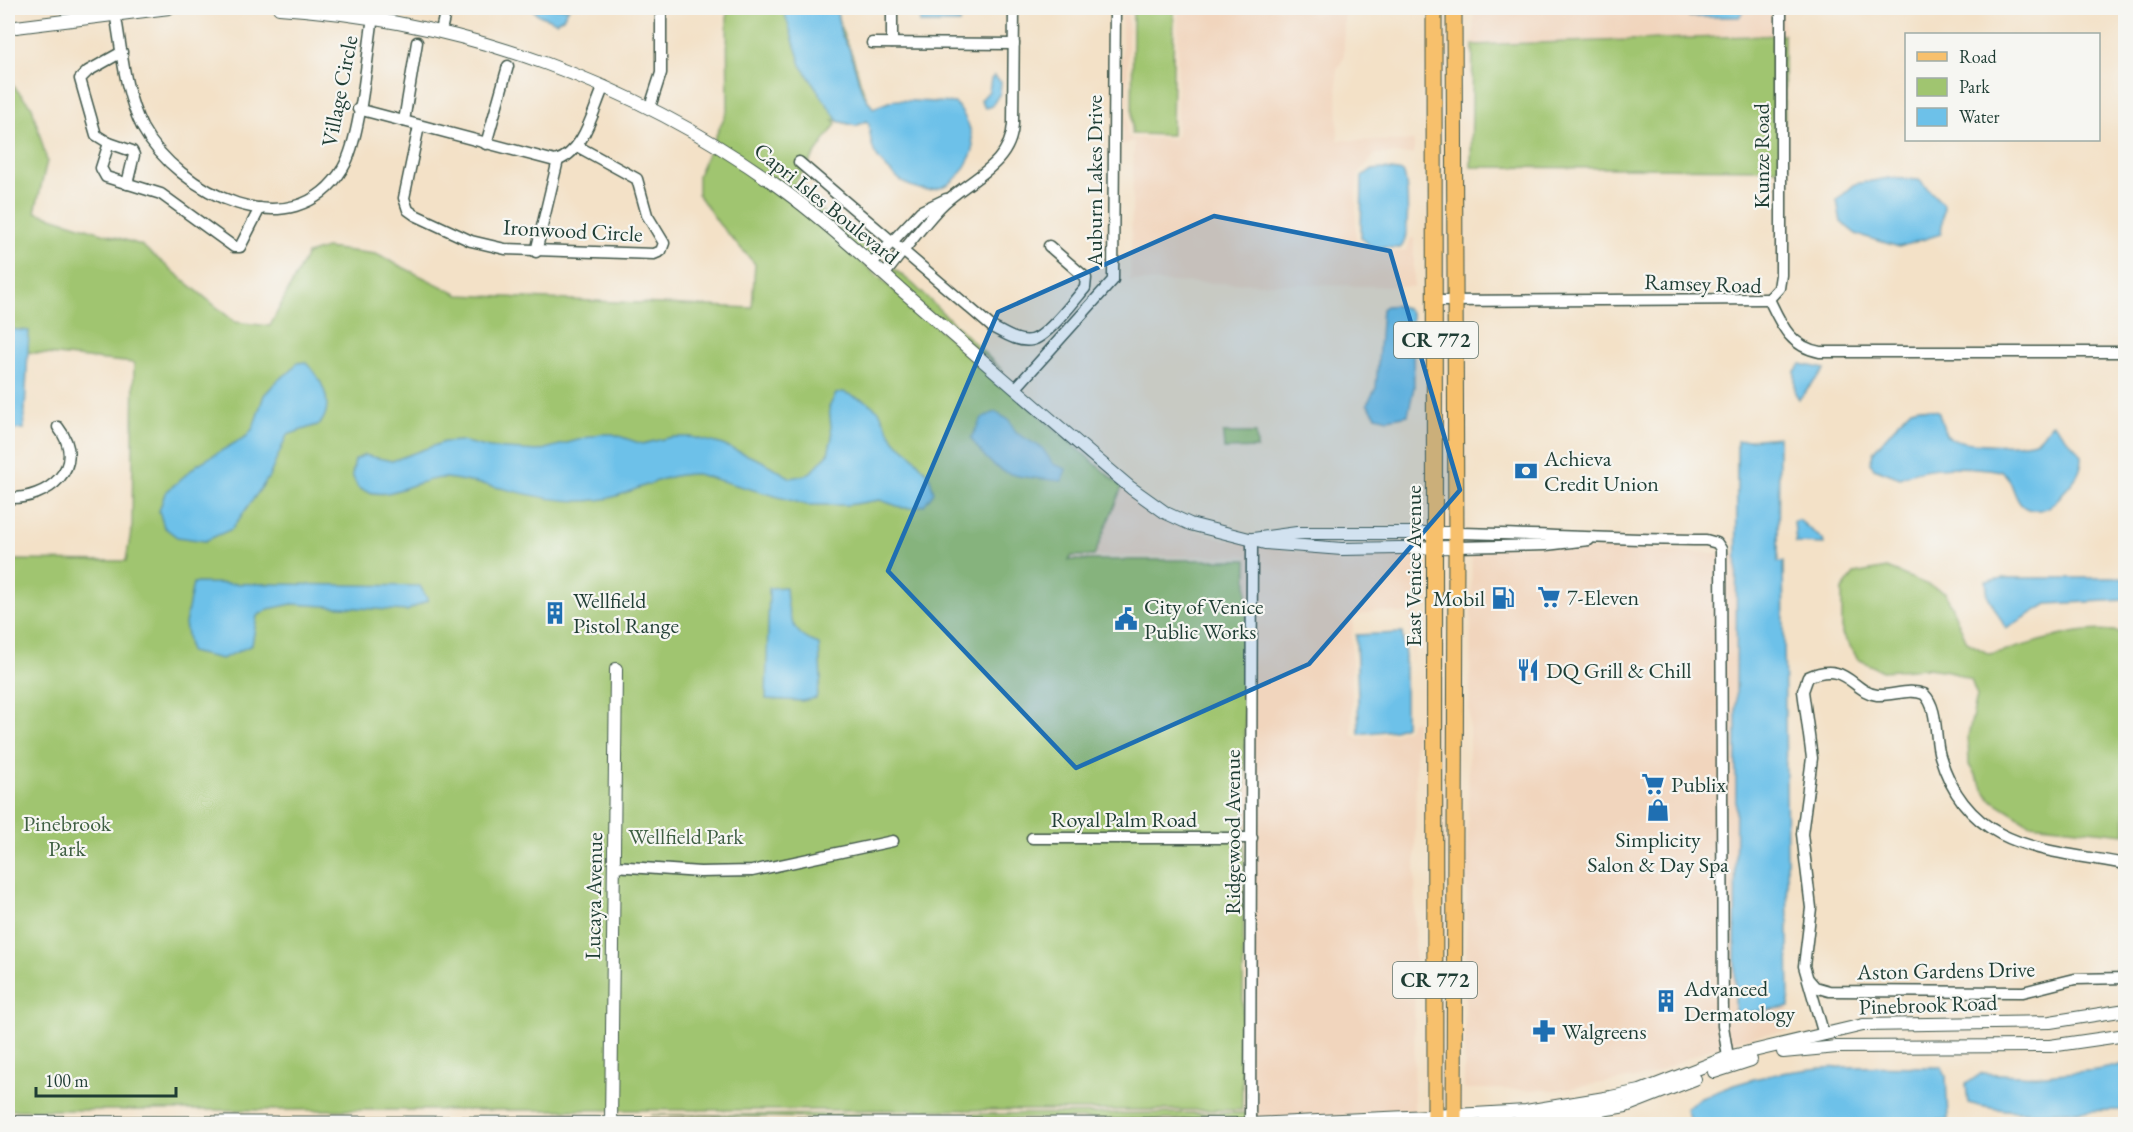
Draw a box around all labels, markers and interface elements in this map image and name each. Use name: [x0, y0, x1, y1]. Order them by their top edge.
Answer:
street label: Village Circle: [314, 33, 365, 149]
legend: [1905, 33, 2100, 141]
text: Road: [1959, 45, 1998, 68]
text: Park: [1959, 75, 1990, 98]
street label: Auburn Lakes Drive: [1080, 95, 1109, 268]
street label: Kunze Road: [1747, 102, 1776, 209]
text: Water: [1959, 105, 2000, 128]
street label: Capri Isles Boulevard: [748, 136, 906, 271]
street label: Ironwood Circle: [502, 212, 644, 249]
street label: Ramsey Road: [1644, 267, 1763, 300]
road number: CR 772: [1394, 322, 1478, 358]
place label: Achieva Credit Union: [1543, 444, 1659, 498]
bank icon: Achieva Credit Union: [1513, 458, 1539, 484]
street label: East Venice Avenue: [1399, 485, 1428, 647]
place label: 7-Eleven: [1567, 583, 1640, 612]
place label: Mobil: [1433, 584, 1485, 613]
supermarket icon: 7-Eleven: [1536, 584, 1562, 610]
fuel station icon: Mobil: [1490, 585, 1516, 611]
place label: Wellfield Pistol Range: [573, 586, 679, 640]
place label: City of Venice Public Works: [1144, 592, 1264, 646]
building icon: Wellfield Pistol Range: [542, 600, 568, 626]
public building icon: City of Venice Public Works: [1113, 606, 1139, 632]
place label: DQ Grill & Chill: [1546, 656, 1691, 685]
restaurant icon: DQ Grill & Chill: [1515, 657, 1541, 683]
street label: Ridgewood Avenue: [1218, 749, 1247, 915]
place label: Publix: [1671, 770, 1726, 799]
supermarket icon: Publix: [1640, 771, 1666, 797]
shop icon: Simplicity Salon & Day Spa: [1645, 797, 1671, 823]
street label: Royal Palm Road: [1051, 805, 1198, 834]
park label: Pinebrook Park: [23, 809, 112, 863]
park label: Wellfield Park: [628, 822, 744, 851]
place label: Simplicity Salon & Day Spa: [1587, 825, 1729, 879]
street label: Lucaya Avenue: [578, 832, 609, 960]
street label: Aston Gardens Drive: [1856, 954, 2036, 987]
road number: CR 772: [1393, 962, 1477, 998]
place label: Advanced Dermatology: [1683, 974, 1796, 1028]
building icon: Advanced Dermatology: [1653, 988, 1679, 1014]
street label: Pinebrook Road: [1858, 988, 1999, 1021]
place label: Walgreens: [1562, 1017, 1647, 1046]
pharmacy icon: Walgreens: [1531, 1018, 1557, 1044]
scale bar: [36, 1060, 176, 1098]
text: 100 m: [45, 1069, 89, 1092]

